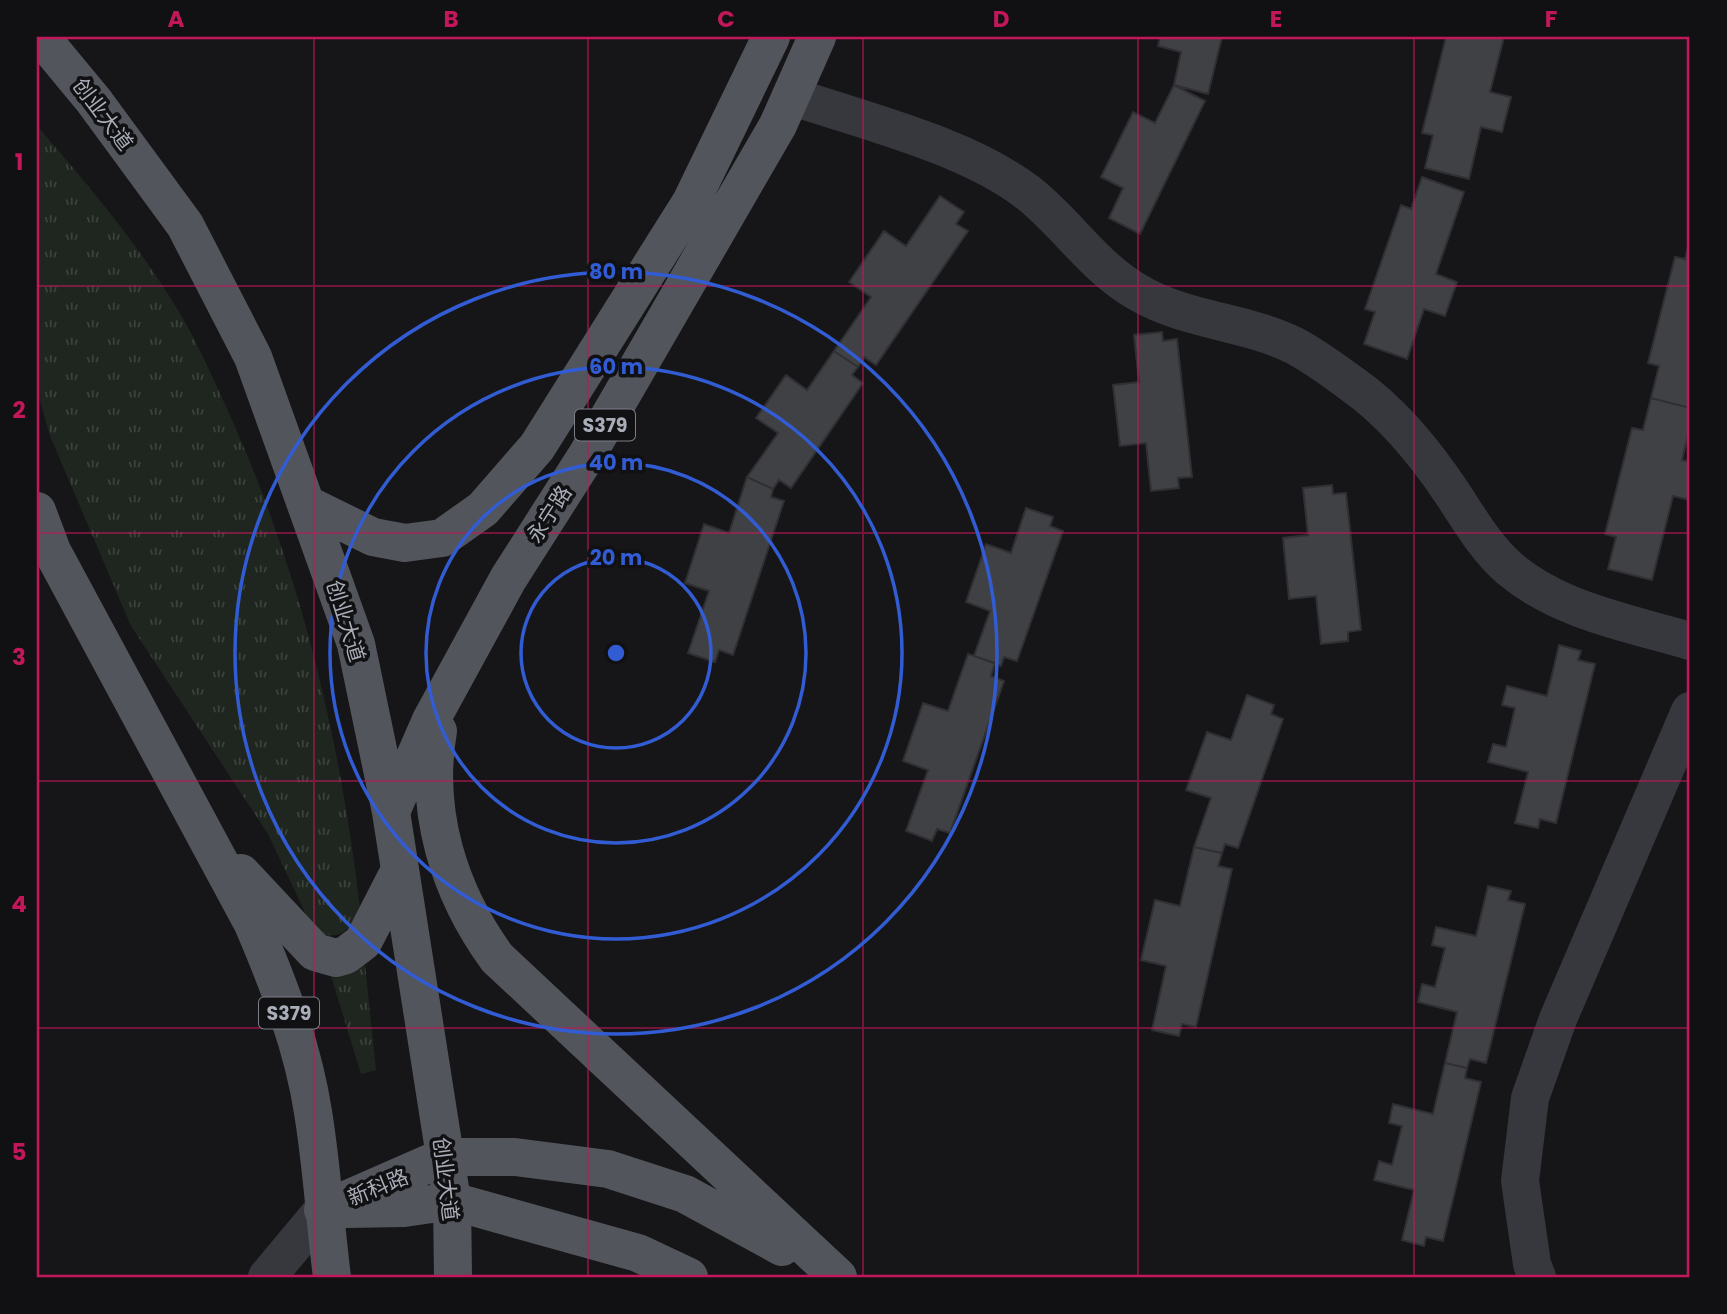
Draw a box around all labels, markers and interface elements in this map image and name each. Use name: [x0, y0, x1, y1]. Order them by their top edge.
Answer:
text: A: [168, 3, 185, 35]
text: B: [443, 3, 459, 35]
text: C: [717, 3, 735, 35]
text: D: [993, 3, 1009, 35]
text: E: [1270, 3, 1282, 35]
text: F: [1545, 3, 1557, 35]
street label: 创业大道: [66, 72, 140, 156]
text: 1: [15, 146, 23, 178]
text: 80 m: [589, 257, 643, 286]
text: 60 m: [589, 352, 643, 381]
text: 2: [12, 394, 26, 426]
road number: S379: [575, 410, 635, 440]
text: 40 m: [589, 448, 643, 477]
street label: 永宁路: [520, 480, 578, 548]
text: 20 m: [590, 543, 642, 572]
street label: 创业大道: [320, 577, 372, 665]
text: 3: [12, 641, 26, 673]
centre of rings: [604, 641, 628, 665]
text: 4: [11, 888, 27, 920]
road number: S379: [259, 998, 319, 1028]
text: 5: [12, 1136, 26, 1168]
street label: 创业大道: [426, 1136, 466, 1222]
street label: 新科路: [343, 1162, 413, 1212]

